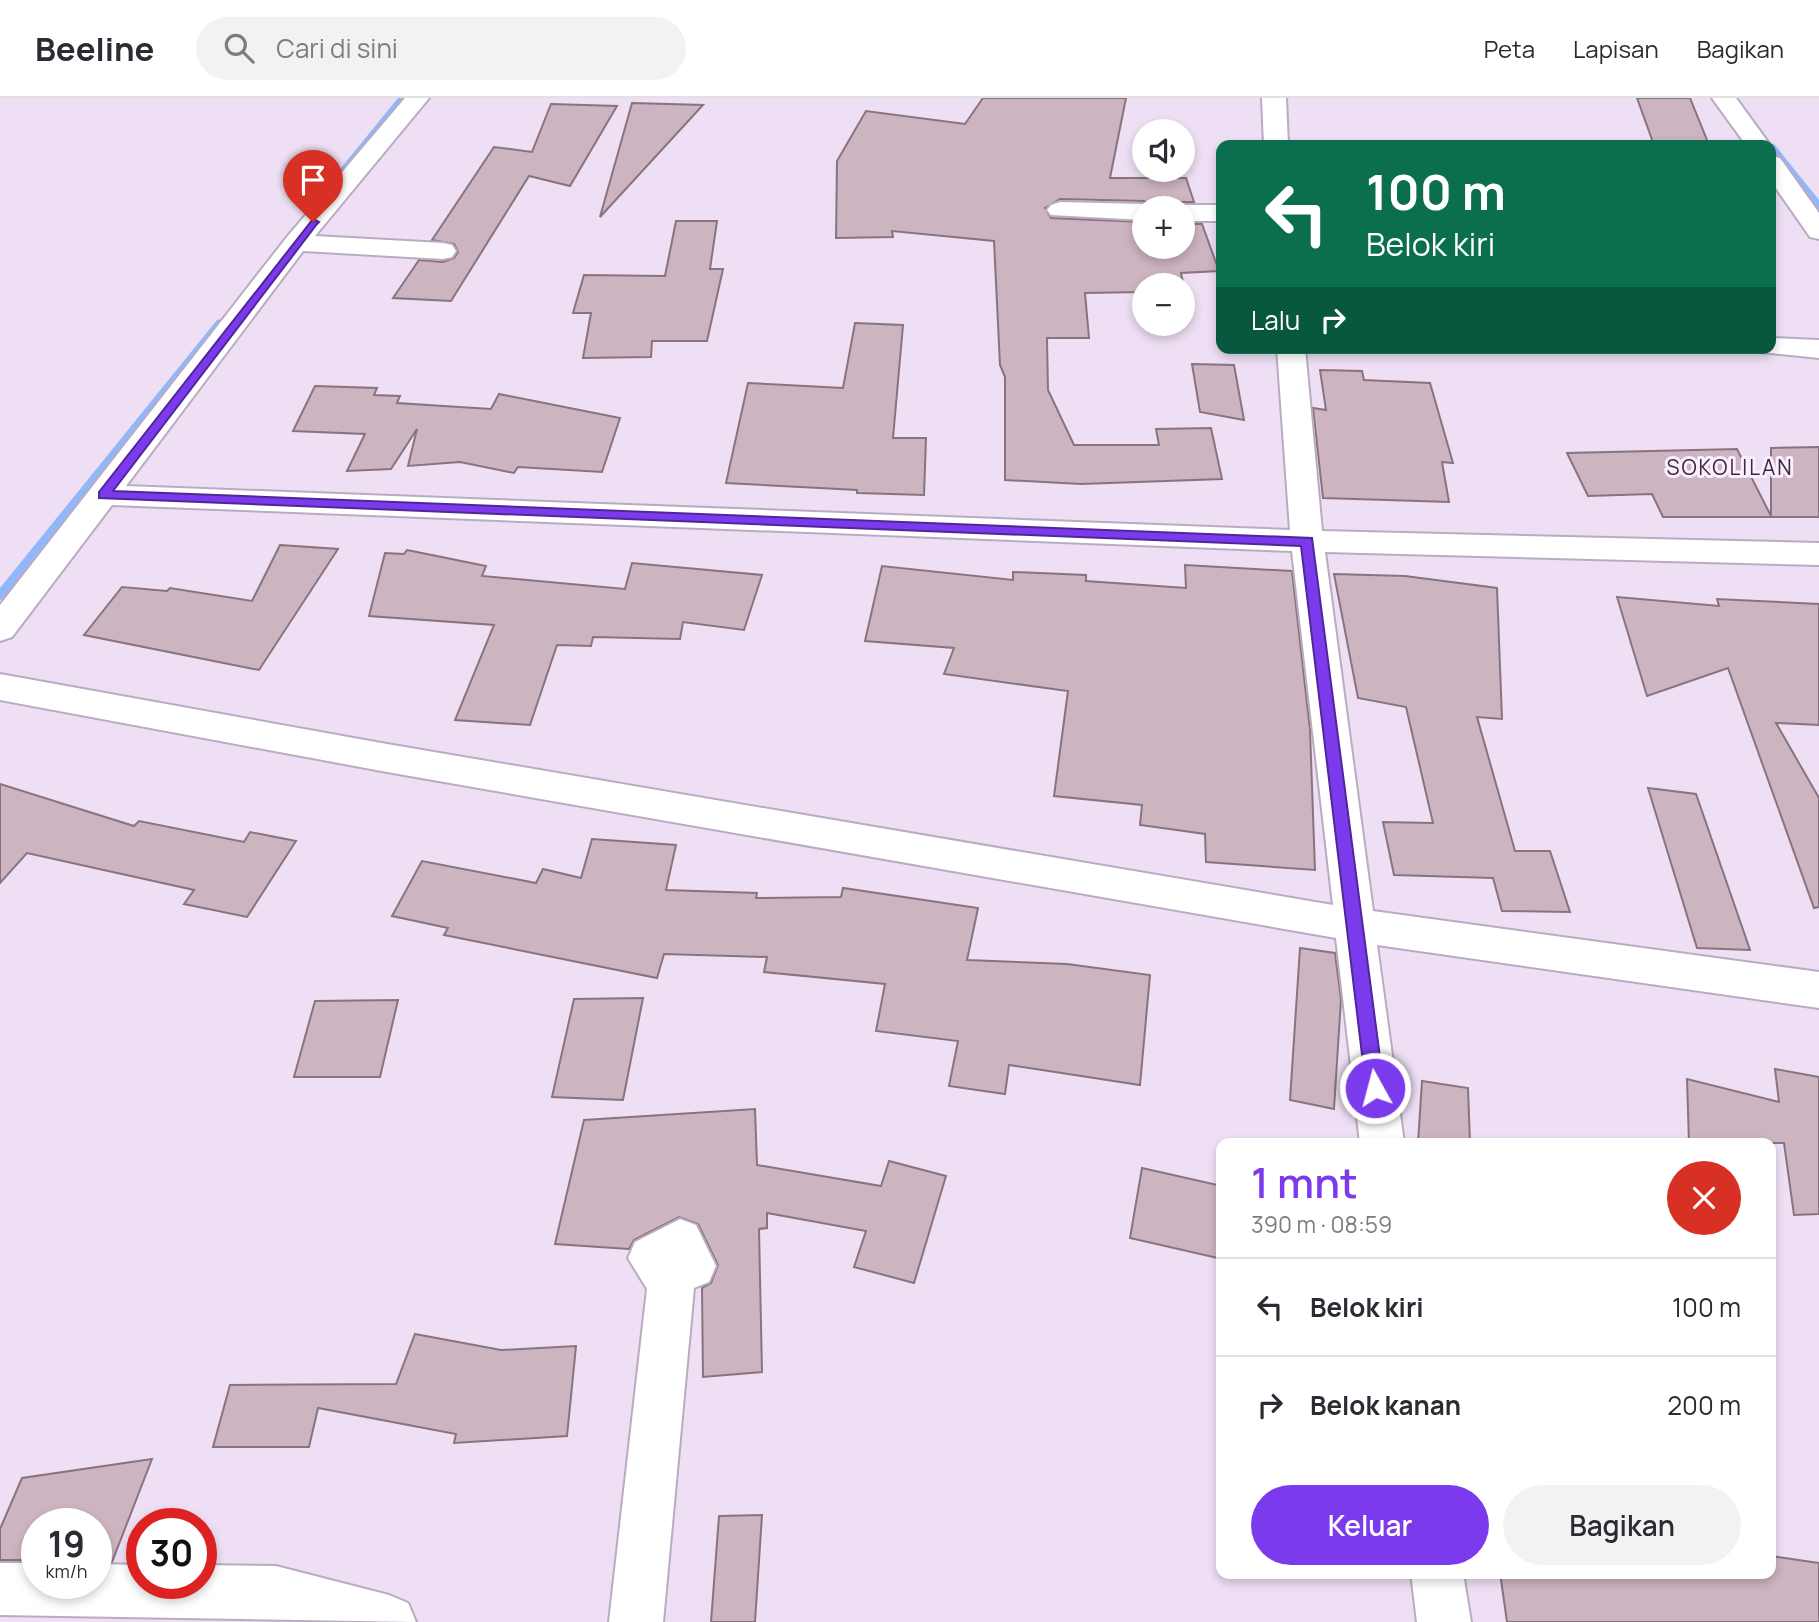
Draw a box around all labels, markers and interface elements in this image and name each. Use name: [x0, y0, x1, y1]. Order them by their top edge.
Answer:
search box: [196, 17, 686, 80]
text: Beeline: [35, 26, 154, 71]
icon: search: [220, 29, 258, 67]
text: Cari di sini: [276, 30, 398, 66]
text: Peta: [1484, 32, 1535, 65]
text: Lapisan: [1573, 32, 1659, 65]
text: Bagikan: [1697, 32, 1784, 65]
map controls: [1132, 119, 1195, 336]
button: sound: [1132, 119, 1195, 182]
pin: [283, 150, 343, 222]
text: 100 m: [1366, 158, 1506, 225]
icon: arrive: [294, 161, 332, 199]
icon: left: [1251, 168, 1342, 259]
button: +: [1132, 196, 1195, 259]
text: Belok kiri: [1366, 222, 1495, 266]
button: −: [1132, 273, 1195, 336]
icon: right: [1314, 301, 1352, 339]
text: Lalu: [1251, 302, 1300, 338]
district label: SOKOLILAN: [1666, 453, 1794, 481]
position arrow: [1338, 1051, 1412, 1125]
text: 1 mnt: [1251, 1153, 1358, 1211]
button: close: [1667, 1161, 1741, 1235]
text: 390 m · 08:59: [1251, 1208, 1392, 1240]
icon: left: [1251, 1288, 1289, 1326]
text: Belok kiri: [1310, 1289, 1424, 1325]
text: 100 m: [1672, 1289, 1741, 1325]
icon: right: [1251, 1386, 1289, 1424]
text: Belok kanan: [1310, 1387, 1461, 1423]
text: 200 m: [1667, 1387, 1741, 1423]
button: Keluar: [1251, 1485, 1489, 1565]
button: Bagikan: [1503, 1485, 1741, 1565]
speed limit sign: 30: [126, 1508, 217, 1599]
text: 19: [48, 1520, 85, 1568]
text: km/h: [46, 1559, 87, 1583]

